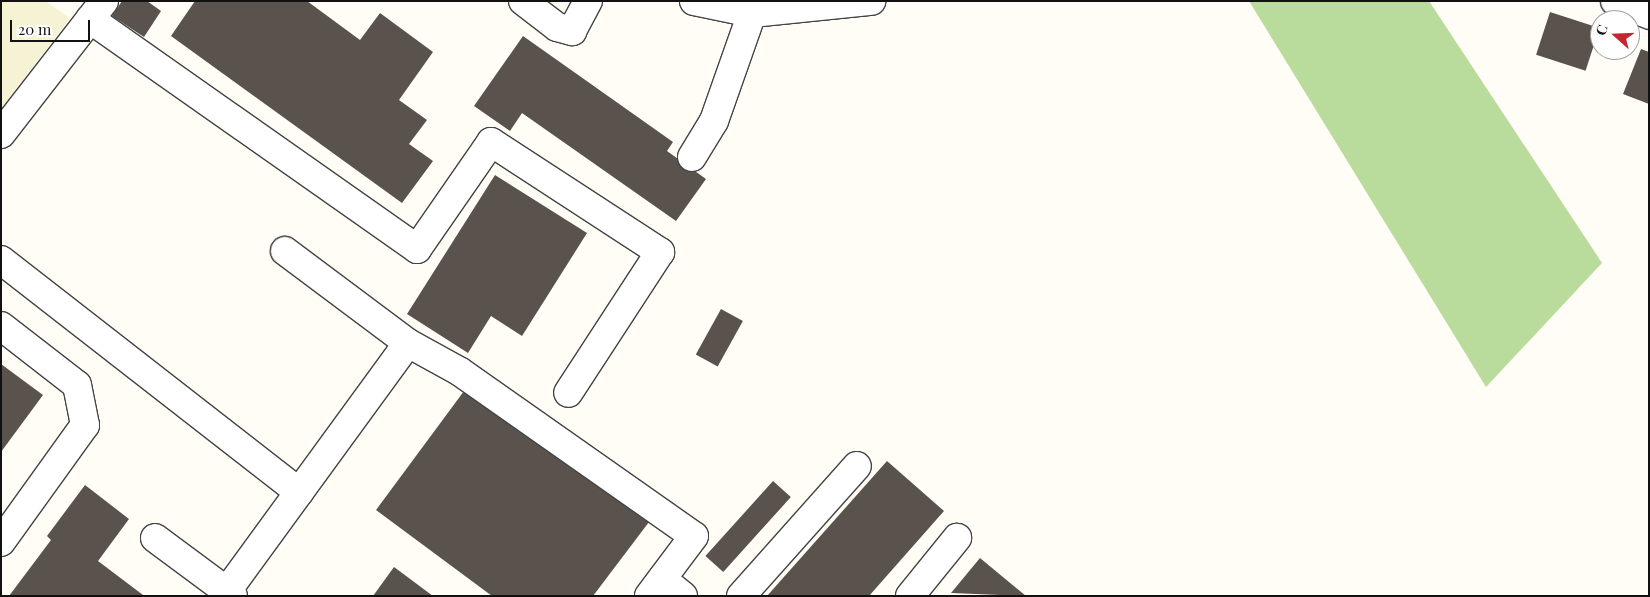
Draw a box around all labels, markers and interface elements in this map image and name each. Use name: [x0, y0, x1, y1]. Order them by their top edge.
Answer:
scale bar: [12, 10, 92, 42]
north arrow: [1590, 10, 1640, 60]
text: 20 m: [18, 19, 51, 39]
text: С: [1591, 22, 1612, 38]

